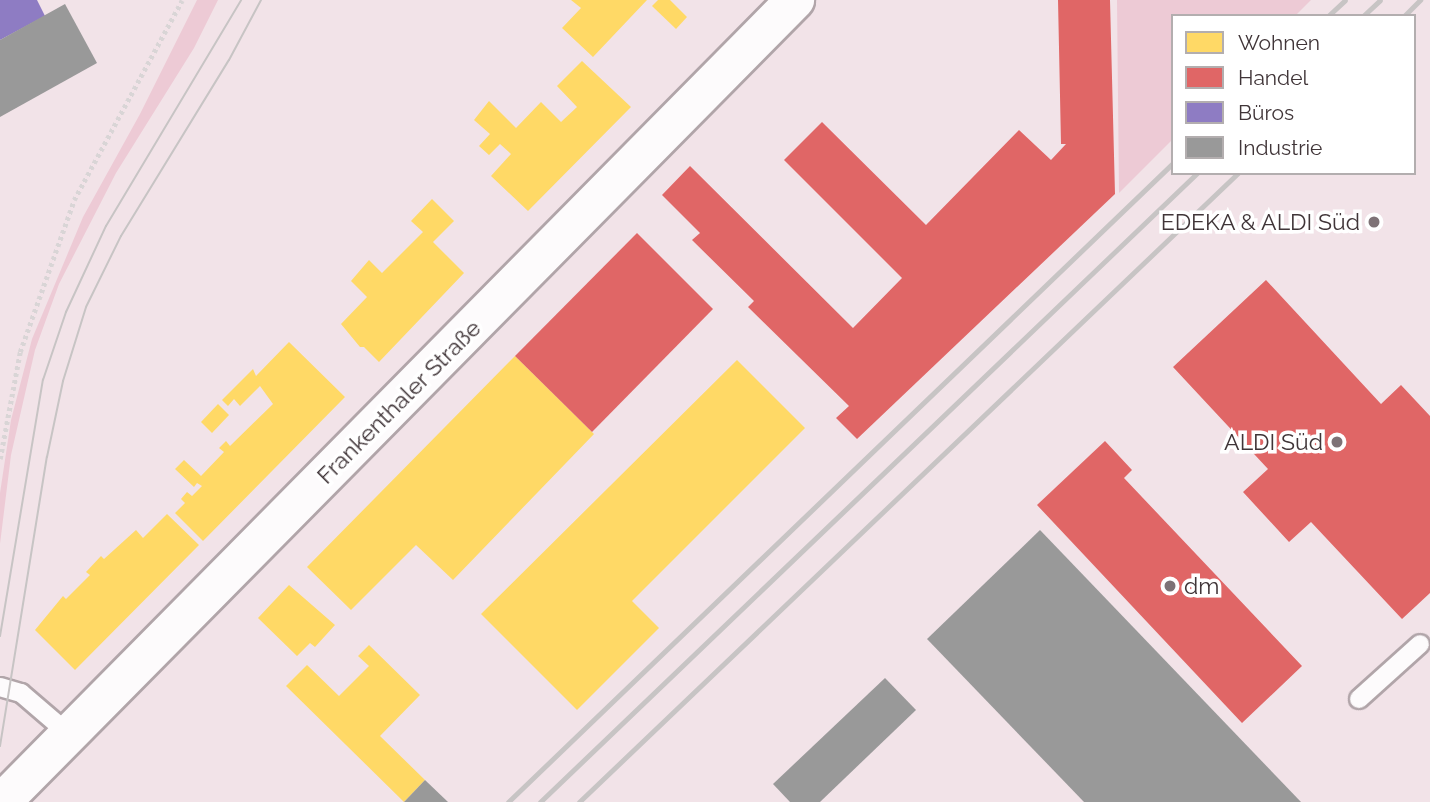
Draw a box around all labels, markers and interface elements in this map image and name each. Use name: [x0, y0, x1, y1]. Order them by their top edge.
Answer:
legend: [1171, 14, 1416, 175]
text: Wohnen: [1238, 30, 1320, 55]
text: Handel: [1238, 65, 1308, 90]
text: Büros: [1238, 100, 1294, 125]
text: Industrie: [1238, 135, 1322, 160]
place label: EDEKA & ALDI Süd: [1159, 208, 1360, 236]
marker: EDEKA & ALDI Süd: [1366, 214, 1382, 230]
street label: Frankenthaler Straße: [311, 314, 487, 490]
place label: ALDI Süd: [1224, 428, 1323, 456]
marker: ALDI Süd: [1329, 434, 1345, 450]
place label: dm: [1184, 572, 1219, 600]
marker: dm: [1162, 578, 1178, 594]

